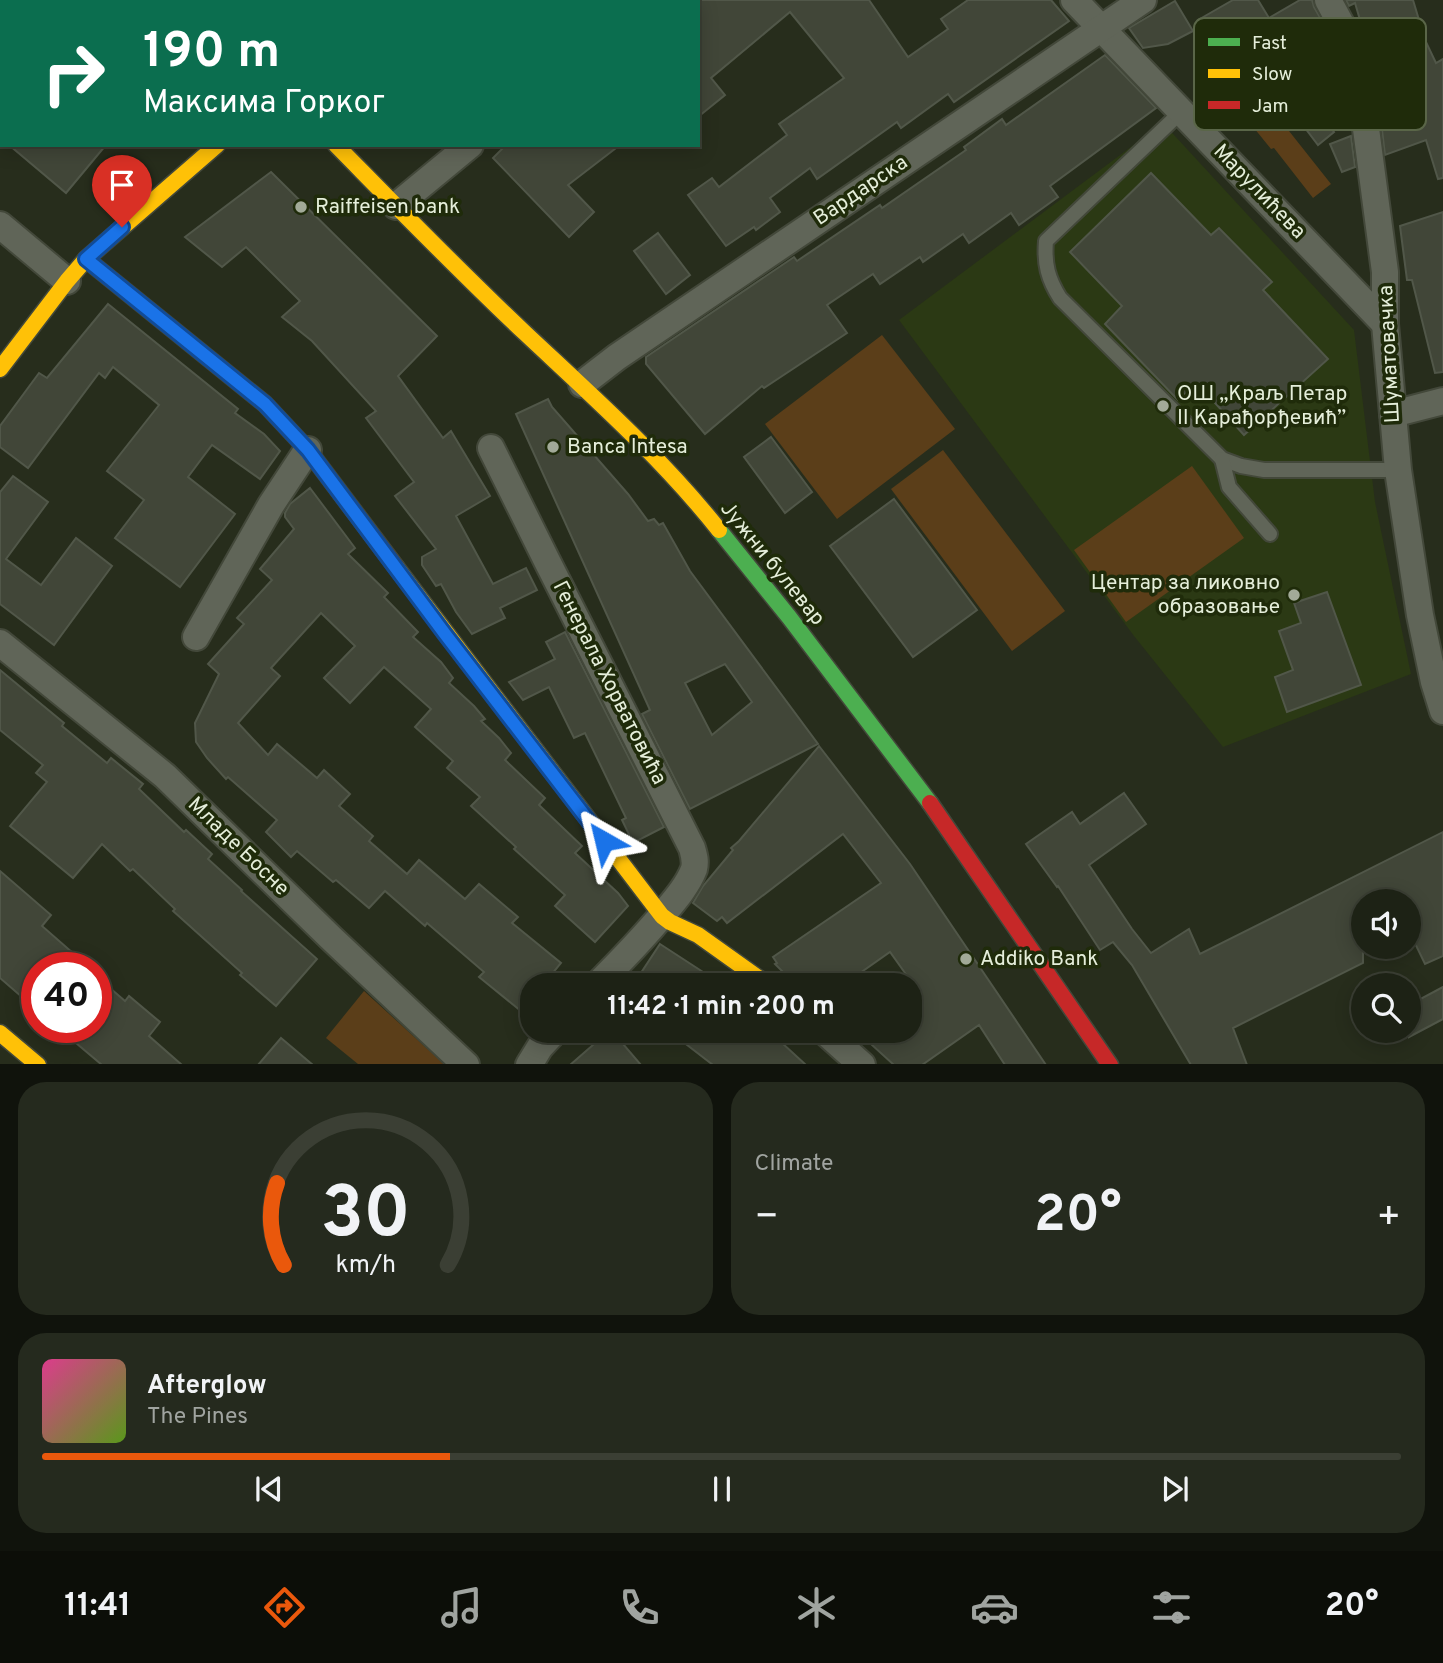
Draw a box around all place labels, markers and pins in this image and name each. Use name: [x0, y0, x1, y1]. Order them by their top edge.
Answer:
pin: [92, 155, 152, 227]
place label: Raiffeisen bank: [315, 194, 460, 221]
marker: Raiffeisen bank: [293, 199, 309, 215]
place label: ОШ „Краљ Петар II Карађорђевић”: [1177, 381, 1347, 432]
marker: ОШ „Краљ Петар II Карађорђевић”: [1155, 398, 1171, 414]
place label: Banca Intesa: [567, 434, 688, 461]
marker: Banca Intesa: [545, 439, 561, 455]
place label: Центар за ликовно образовање: [1091, 570, 1280, 621]
marker: Центар за ликовно образовање: [1286, 587, 1302, 603]
place label: Addiko Bank: [980, 946, 1098, 973]
marker: Addiko Bank: [958, 951, 974, 967]

